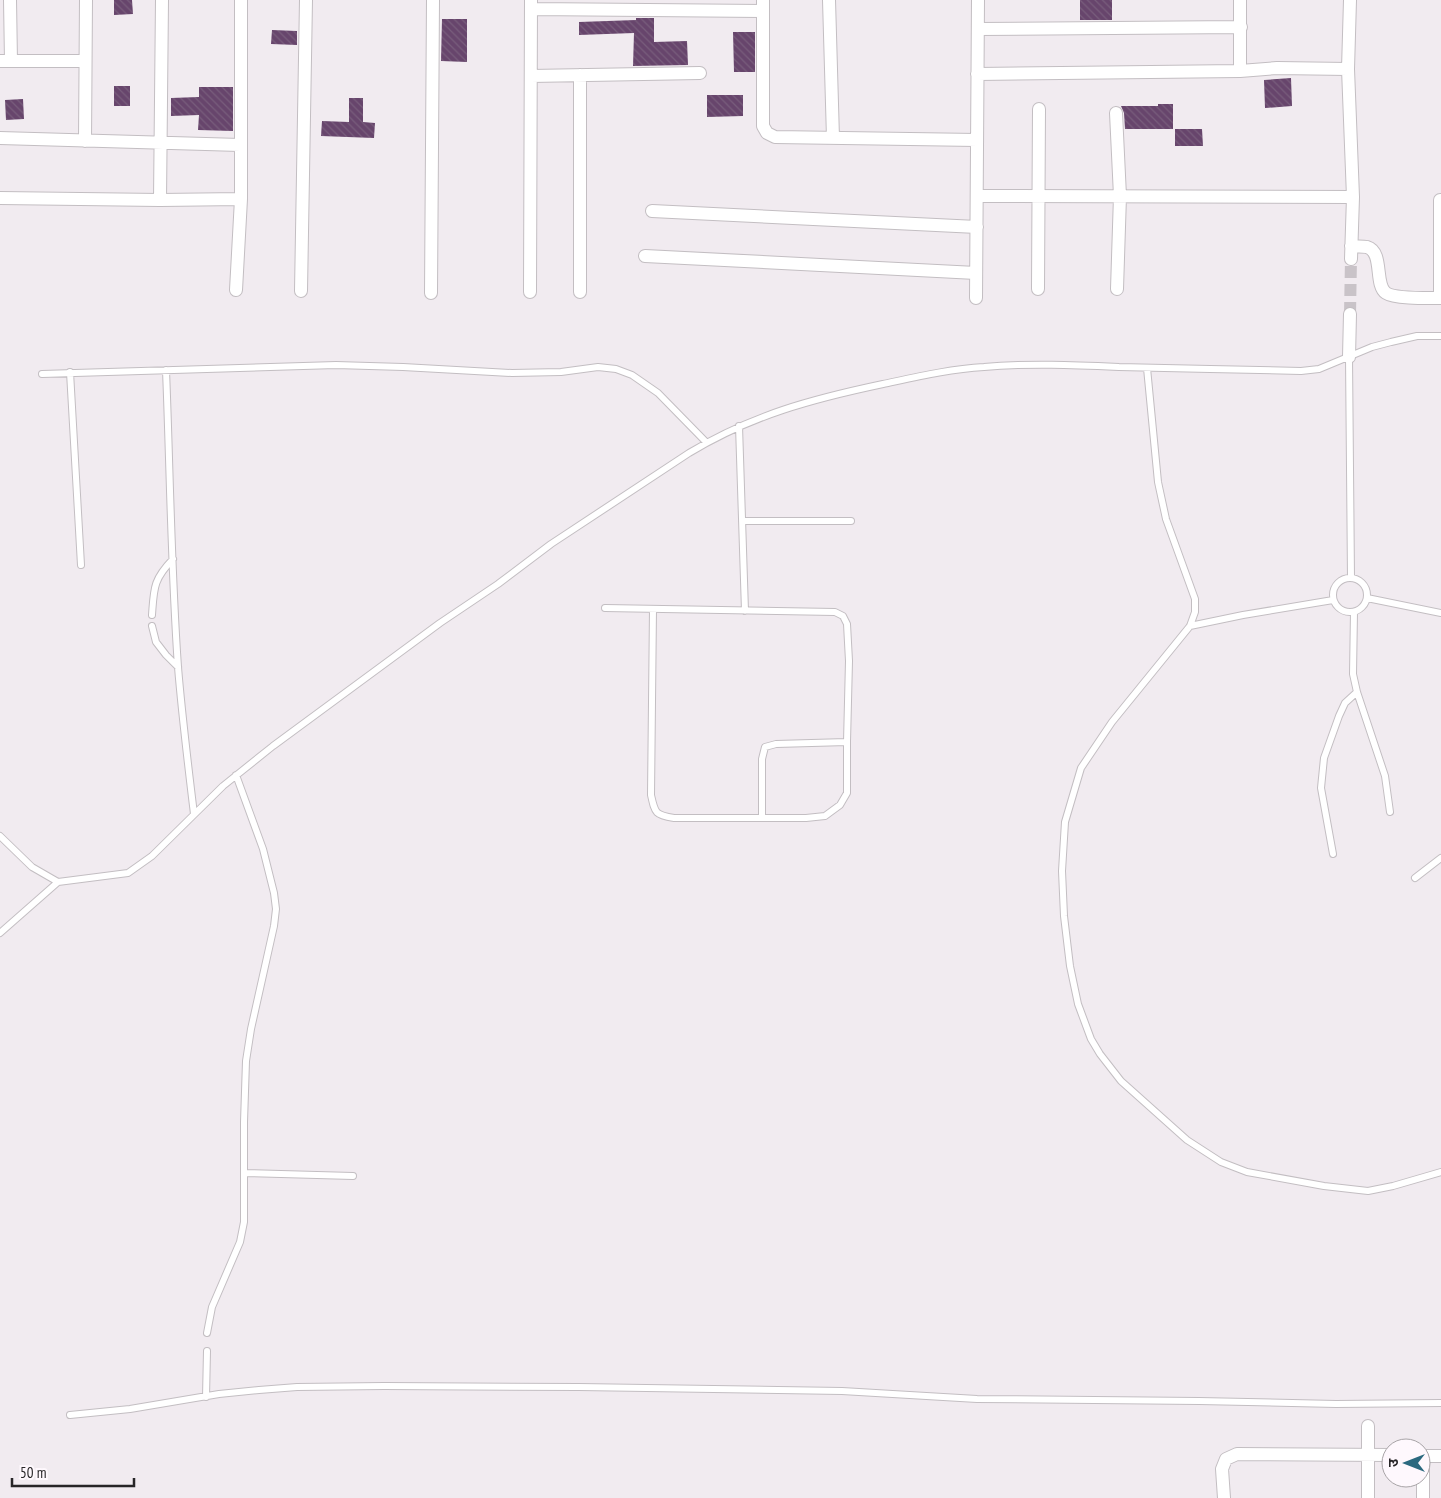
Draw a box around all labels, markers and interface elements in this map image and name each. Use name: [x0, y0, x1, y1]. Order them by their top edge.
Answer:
north arrow: [1381, 1438, 1431, 1488]
scale bar: [12, 1456, 135, 1488]
text: उ: [1384, 1458, 1402, 1467]
text: 50 m: [20, 1463, 46, 1482]

